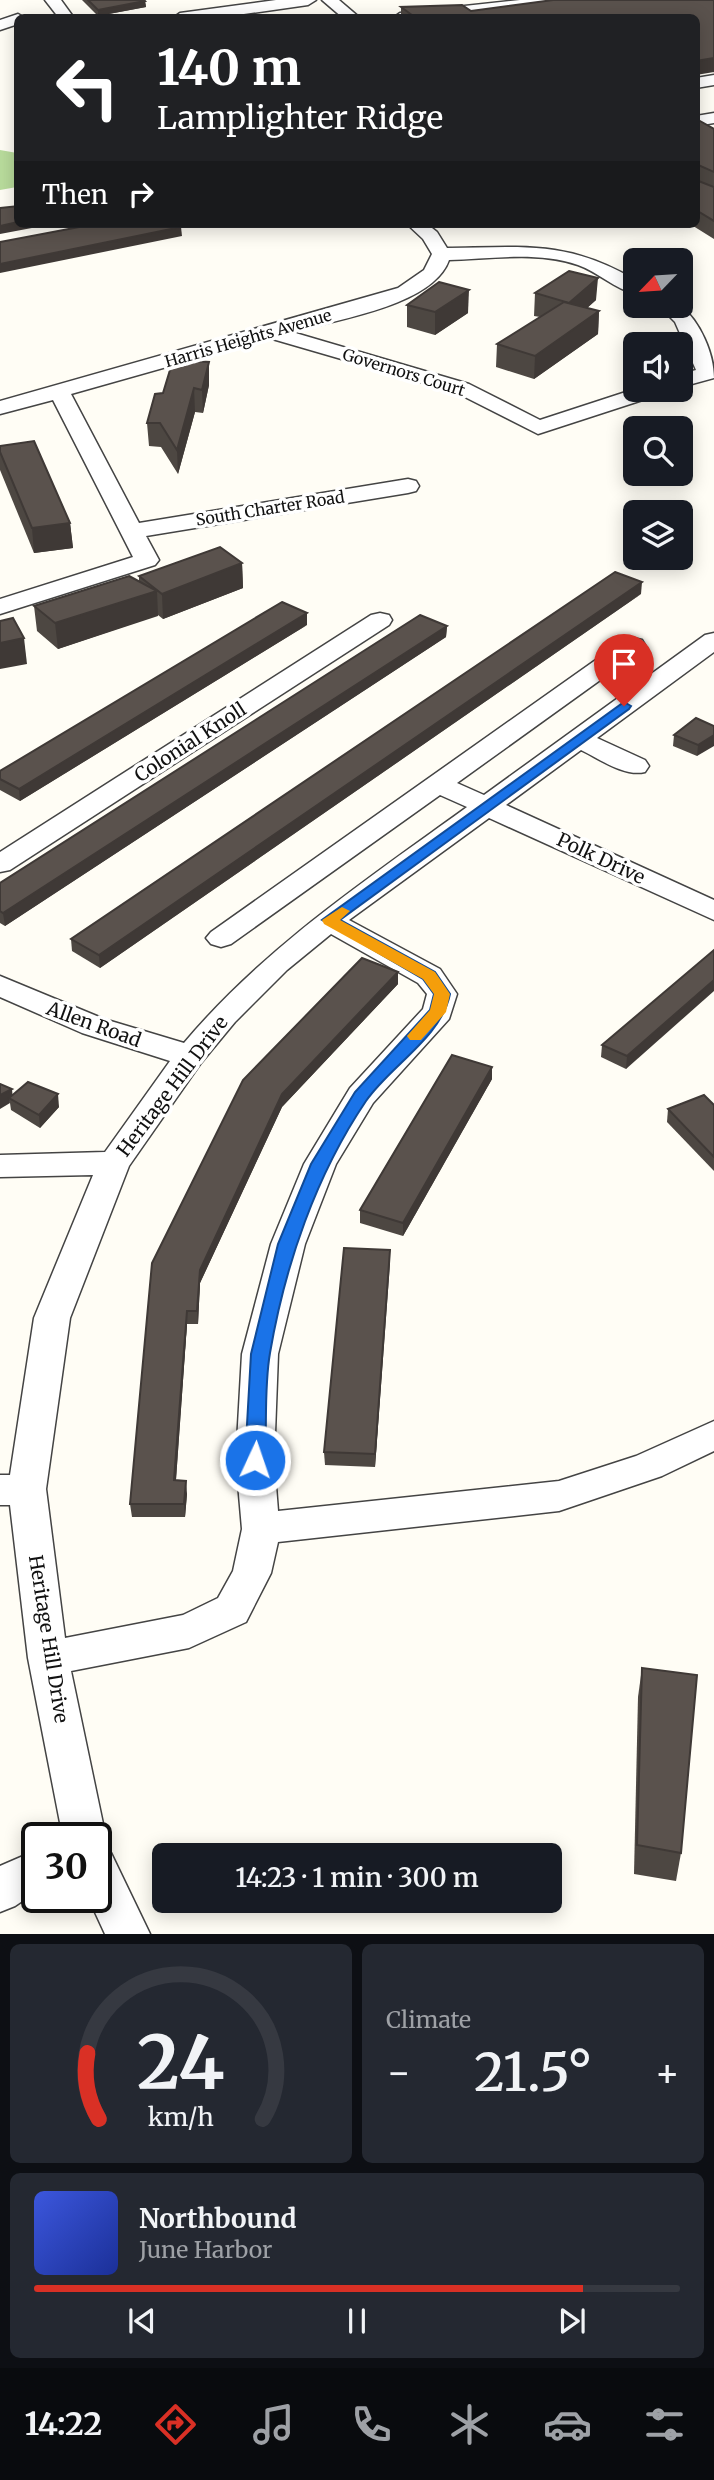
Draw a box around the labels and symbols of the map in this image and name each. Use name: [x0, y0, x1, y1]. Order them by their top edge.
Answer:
north arrow: [623, 248, 693, 318]
street label: Harris Heights Avenue: [162, 305, 334, 371]
street label: Governors Court: [340, 344, 468, 400]
street label: South Charter Road: [194, 486, 346, 530]
pin: [594, 634, 654, 706]
street label: Colonial Knoll: [130, 697, 250, 787]
street label: Polk Drive: [553, 827, 649, 889]
street label: Allen Road: [43, 996, 144, 1052]
street label: Heritage Hill Drive: [111, 1011, 233, 1161]
position arrow: [218, 1423, 292, 1497]
street label: Heritage Hill Drive: [24, 1553, 74, 1725]
speed limit sign: 30: [21, 1822, 112, 1913]

